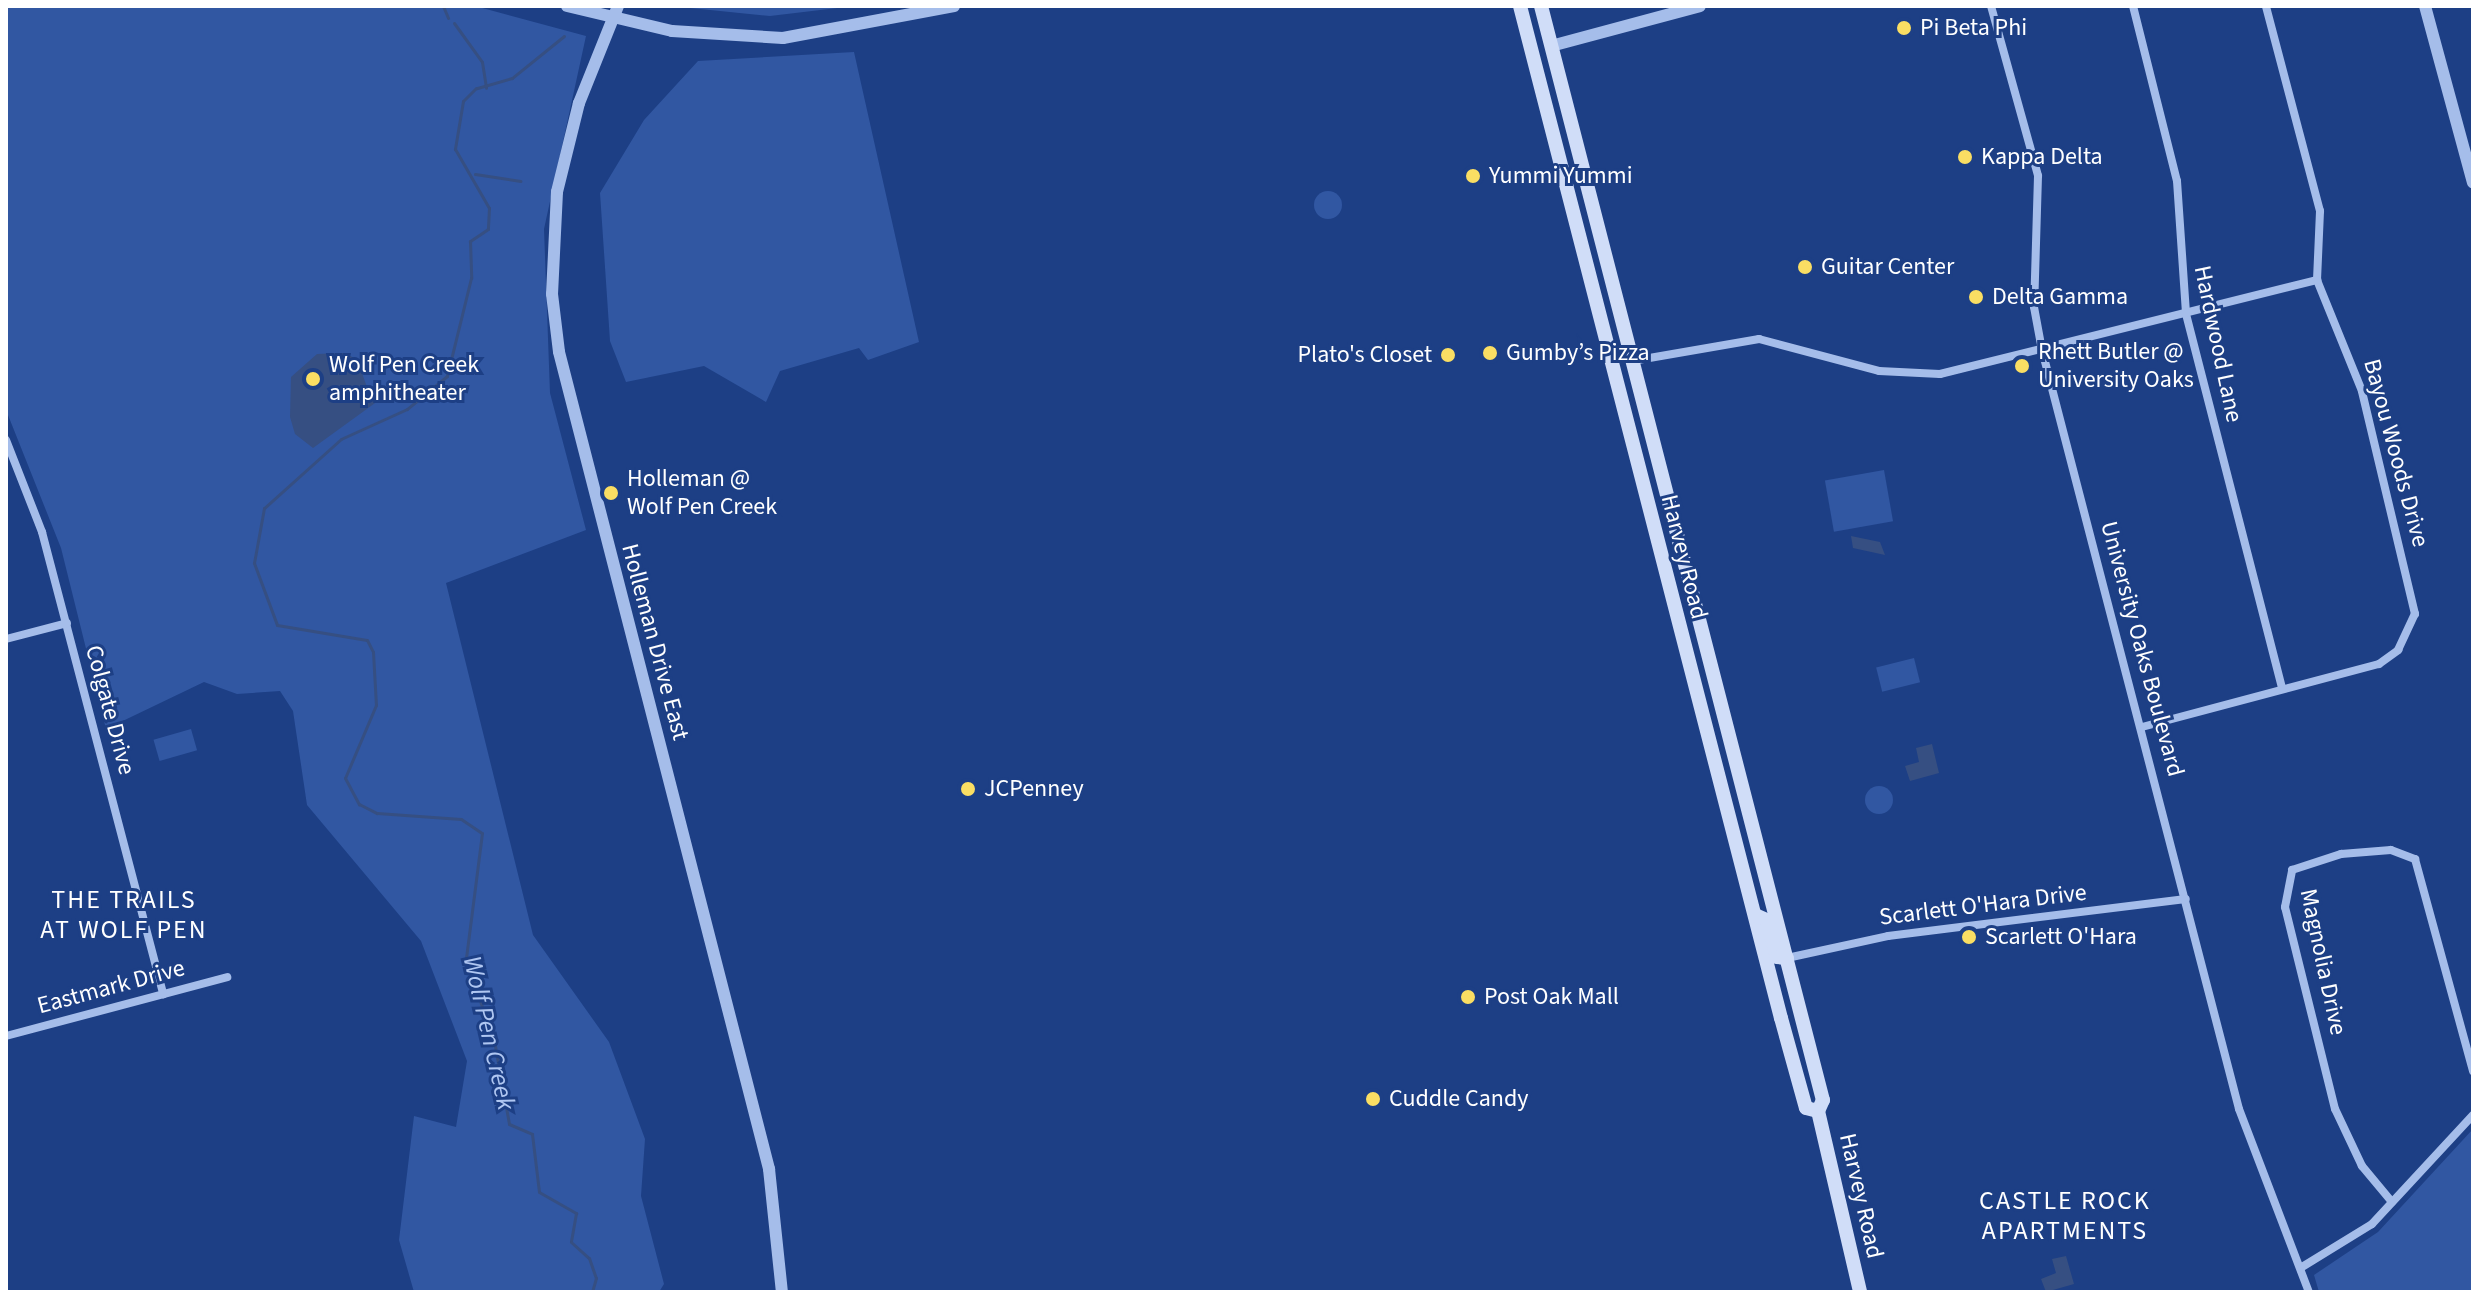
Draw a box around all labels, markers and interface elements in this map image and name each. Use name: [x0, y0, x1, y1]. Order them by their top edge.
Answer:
place label: Pi Beta Phi: [1920, 14, 2027, 42]
marker: Pi Beta Phi: [1895, 19, 1913, 37]
place label: Kappa Delta: [1981, 143, 2103, 171]
marker: Kappa Delta: [1956, 148, 1974, 166]
place label: Yummi Yummi: [1489, 162, 1633, 190]
marker: Yummi Yummi: [1464, 167, 1482, 185]
place label: Guitar Center: [1821, 253, 1954, 281]
marker: Guitar Center: [1796, 258, 1814, 276]
street label: Hardwood Lane: [2187, 263, 2249, 425]
place label: Delta Gamma: [1992, 283, 2128, 311]
marker: Delta Gamma: [1967, 288, 1985, 306]
place label: Rhett Butler @ University Oaks: [2038, 338, 2194, 394]
place label: Gumby’s Pizza: [1506, 339, 1650, 367]
place label: Plato's Closet: [1297, 341, 1432, 369]
marker: Gumby’s Pizza: [1481, 344, 1499, 362]
marker: Plato's Closet: [1439, 346, 1457, 364]
place label: Wolf Pen Creek amphitheater: [329, 351, 479, 407]
street label: Bayou Woods Drive: [2357, 356, 2435, 550]
marker: Rhett Butler @ University Oaks: [2013, 357, 2031, 375]
marker: Wolf Pen Creek amphitheater: [304, 370, 322, 388]
place label: Holleman @ Wolf Pen Creek: [627, 465, 777, 521]
marker: Holleman @ Wolf Pen Creek: [602, 484, 620, 502]
street label: Harvey Road: [1655, 492, 1713, 622]
street label: University Oaks Boulevard: [2094, 518, 2190, 780]
street label: Holleman Drive East: [615, 541, 695, 743]
street label: Colgate Drive: [79, 642, 141, 778]
place label: JCPenney: [984, 775, 1084, 803]
marker: JCPenney: [959, 780, 977, 798]
street label: Scarlett O'Hara Drive: [1878, 878, 2088, 932]
district label: THE TRAILS AT WOLF PEN: [40, 884, 208, 946]
street label: Magnolia Drive: [2293, 886, 2353, 1038]
place label: Scarlett O'Hara: [1985, 923, 2137, 951]
marker: Scarlett O'Hara: [1960, 928, 1978, 946]
street label: Eastmark Drive: [34, 953, 188, 1021]
water label: Wolf Pen Creek: [456, 953, 522, 1113]
place label: Post Oak Mall: [1484, 983, 1619, 1011]
marker: Post Oak Mall: [1459, 988, 1477, 1006]
place label: Cuddle Candy: [1389, 1085, 1528, 1113]
marker: Cuddle Candy: [1364, 1090, 1382, 1108]
street label: Harvey Road: [1833, 1131, 1889, 1261]
district label: CASTLE ROCK APARTMENTS: [1979, 1185, 2151, 1246]

